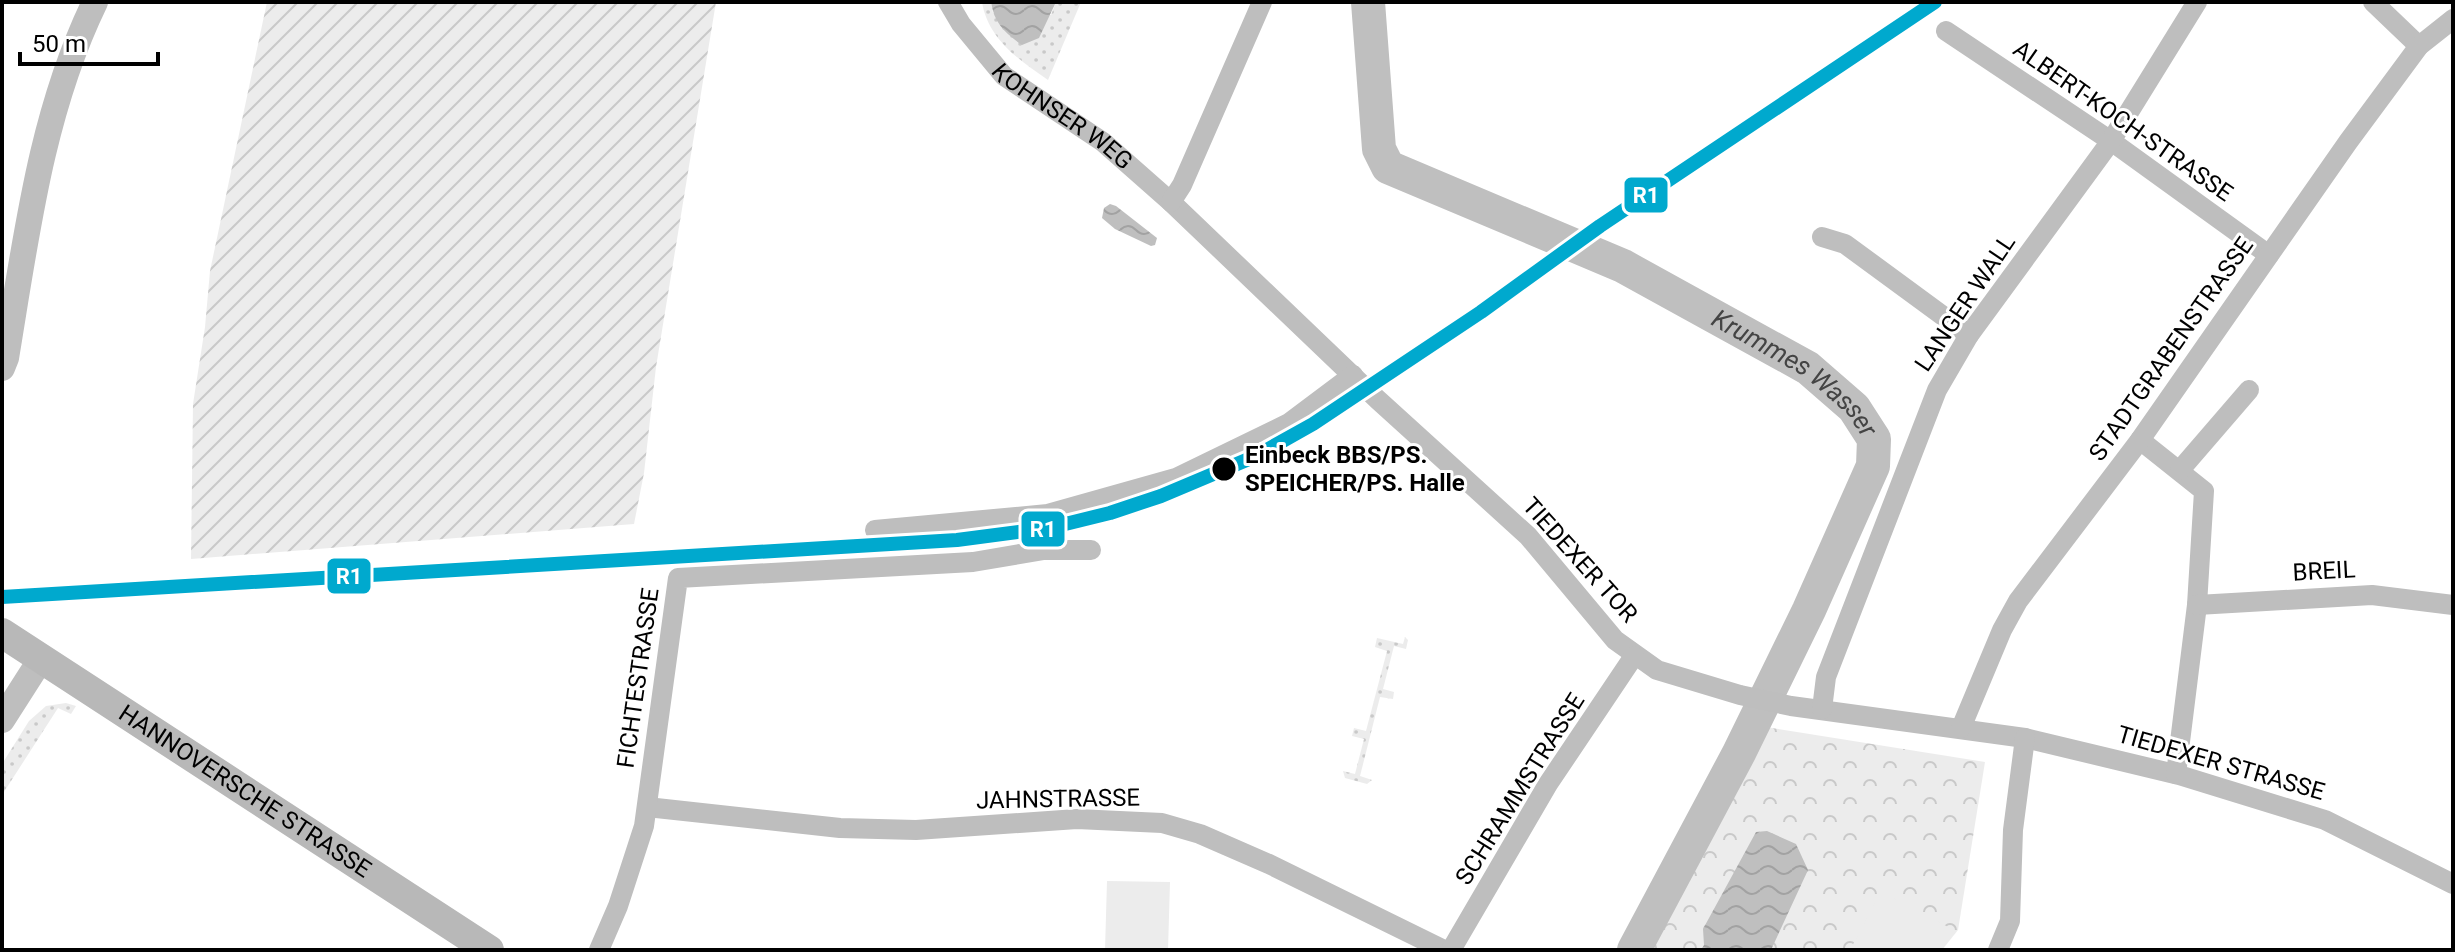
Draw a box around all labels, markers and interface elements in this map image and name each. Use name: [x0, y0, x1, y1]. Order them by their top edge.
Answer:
scale bar: [20, 16, 158, 66]
text: 50 m: [32, 30, 86, 58]
street label: ALBERT-KOCH-STRASSE: [2008, 35, 2238, 207]
street label: KOHNSER WEG: [986, 58, 1138, 175]
line badge: R1: [1623, 176, 1669, 214]
text: R1: [1633, 183, 1659, 208]
street label: LANGER WALL: [1909, 229, 2021, 377]
street label: STADTGRABENSTRASSE: [2083, 232, 2259, 466]
water label: Krummes Wasser: [1707, 303, 1884, 443]
place label: Einbeck BBS/PS. SPEICHER/PS. Halle: [1245, 441, 1465, 497]
marker: Einbeck BBS/PS. SPEICHER/PS. Halle: [1210, 455, 1238, 483]
street label: TIEDEXER TOR: [1517, 492, 1643, 628]
line badge: R1: [1020, 510, 1066, 548]
text: R1: [1030, 517, 1056, 542]
street label: BREIL: [2292, 555, 2356, 587]
line badge: R1: [326, 557, 372, 595]
text: R1: [336, 564, 362, 589]
street label: FICHTESTRASSE: [612, 586, 664, 770]
street label: SCHRAMMSTRASSE: [1450, 688, 1590, 890]
street label: HANNOVERSCHE STRASSE: [114, 699, 376, 883]
street label: TIEDEXER STRASSE: [2114, 720, 2328, 806]
street label: JAHNSTRASSE: [976, 784, 1140, 814]

